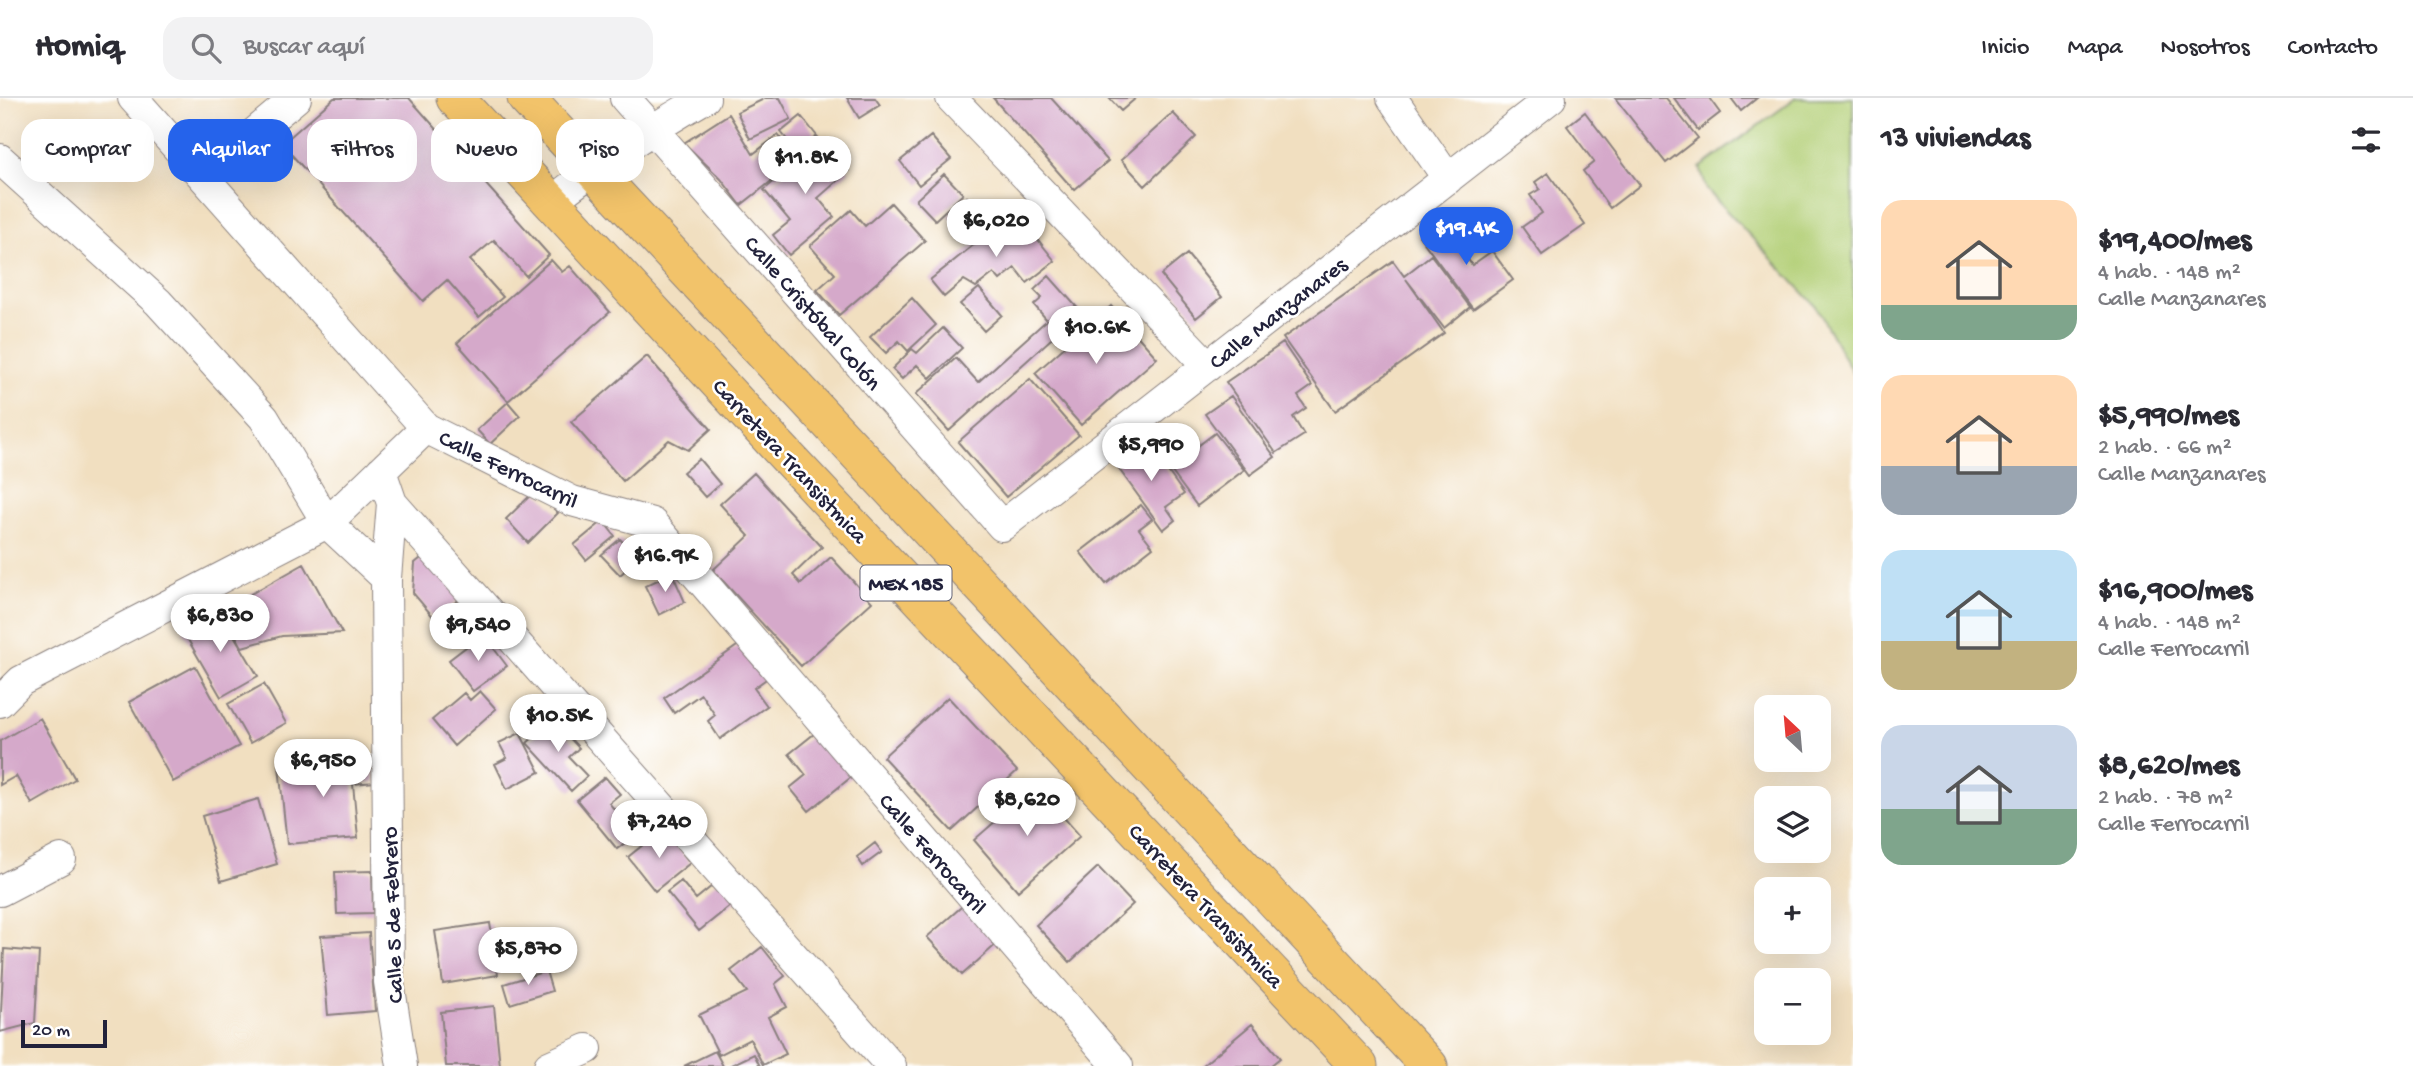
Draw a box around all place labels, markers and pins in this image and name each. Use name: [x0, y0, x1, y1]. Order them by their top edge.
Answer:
pin: $11.8K: [748, 136, 862, 196]
pin: $6,020: [939, 200, 1053, 259]
pin: $19.4K: [1409, 208, 1523, 267]
pin: $10.6K: [1039, 306, 1153, 366]
pin: $5,990: [1094, 424, 1208, 483]
pin: $16.9K: [608, 534, 722, 594]
pin: $6,830: [163, 594, 277, 654]
pin: $9,540: [421, 603, 535, 663]
pin: $10.5K: [501, 694, 615, 754]
pin: $6,950: [266, 740, 380, 799]
pin: $8,620: [970, 778, 1084, 838]
pin: $7,240: [602, 800, 716, 860]
pin: $5,870: [471, 928, 585, 987]

